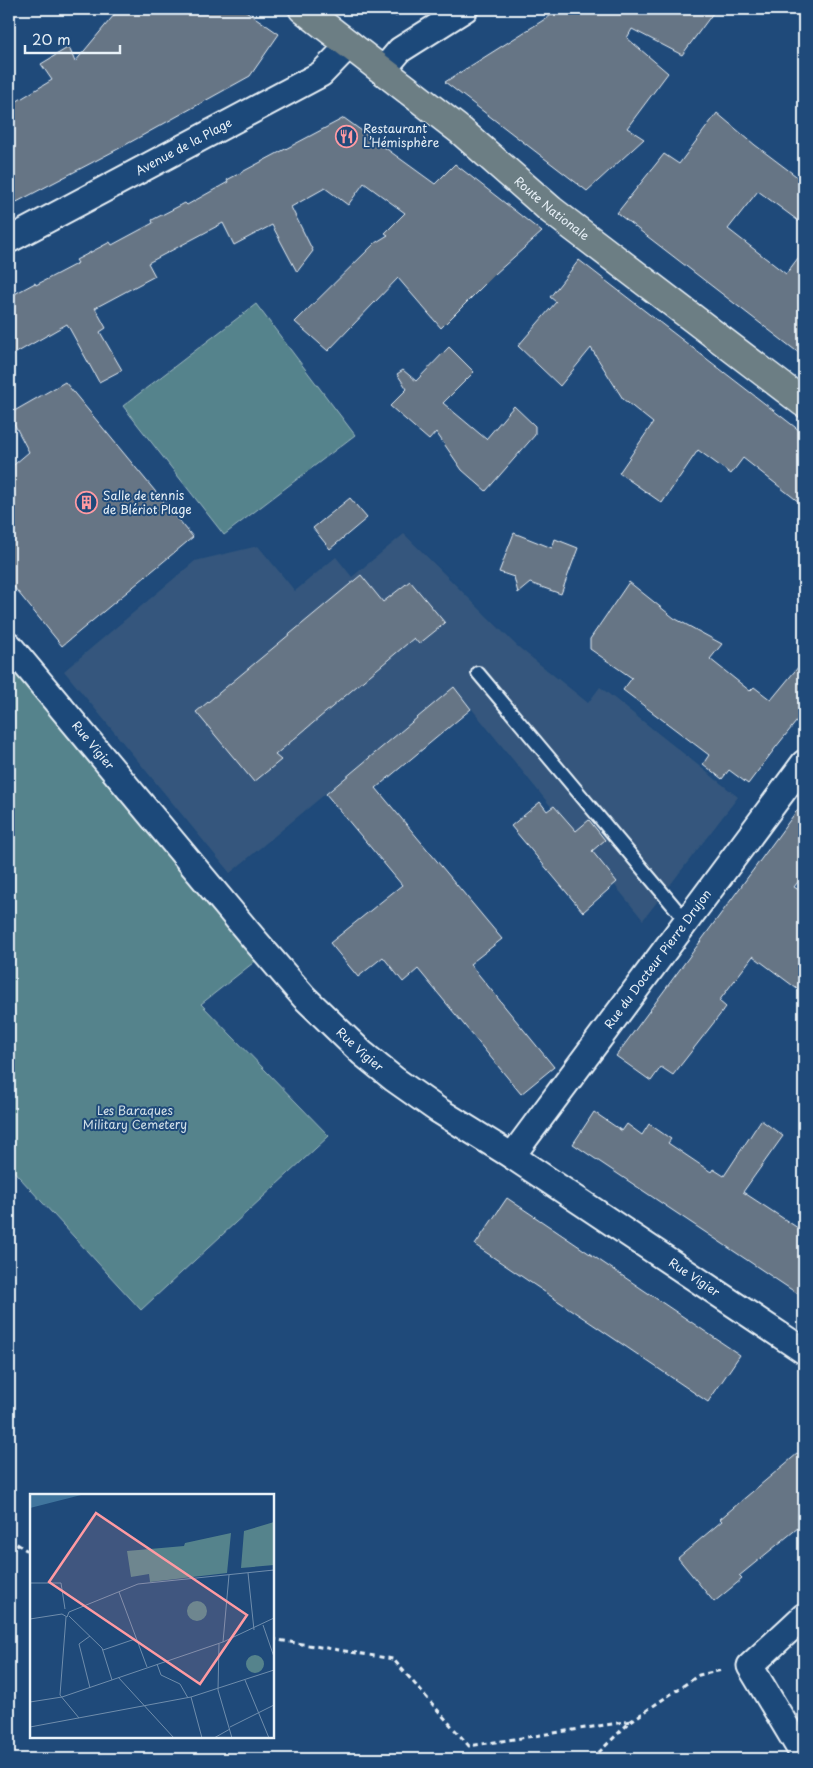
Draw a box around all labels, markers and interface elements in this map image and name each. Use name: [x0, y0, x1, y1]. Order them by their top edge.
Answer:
scale bar: [25, 22, 120, 54]
text: 20 m: [32, 27, 71, 50]
street label: Avenue de la Plage: [132, 113, 235, 179]
place label: Restaurant L’Hémisphère: [363, 119, 440, 151]
restaurant icon: Restaurant L’Hémisphère: [335, 124, 359, 148]
street label: Route Nationale: [511, 172, 594, 244]
place label: Salle de tennis de Blériot Plage: [103, 486, 192, 518]
building icon: Salle de tennis de Blériot Plage: [75, 491, 99, 515]
street label: Rue Vigier: [68, 717, 119, 773]
street label: Rue du Docteur Pierre Drujon: [600, 885, 715, 1032]
street label: Rue Vigier: [333, 1023, 388, 1075]
park label: Les Baraques Military Cemetery: [83, 1101, 187, 1133]
street label: Rue Vigier: [665, 1253, 724, 1301]
inset map: [30, 1494, 274, 1738]

